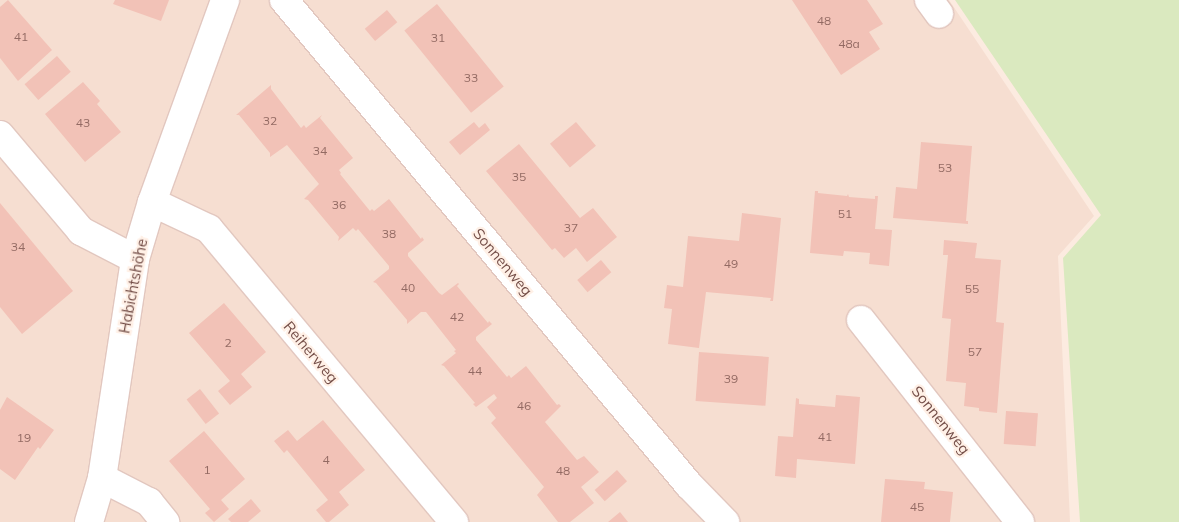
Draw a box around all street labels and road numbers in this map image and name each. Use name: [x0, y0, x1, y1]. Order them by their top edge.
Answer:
street label: Sonnenweg: [470, 225, 536, 299]
street label: Habichtshöhe: [115, 237, 151, 335]
street label: Reiherweg: [280, 318, 342, 386]
street label: Sonnenweg: [908, 382, 974, 458]

